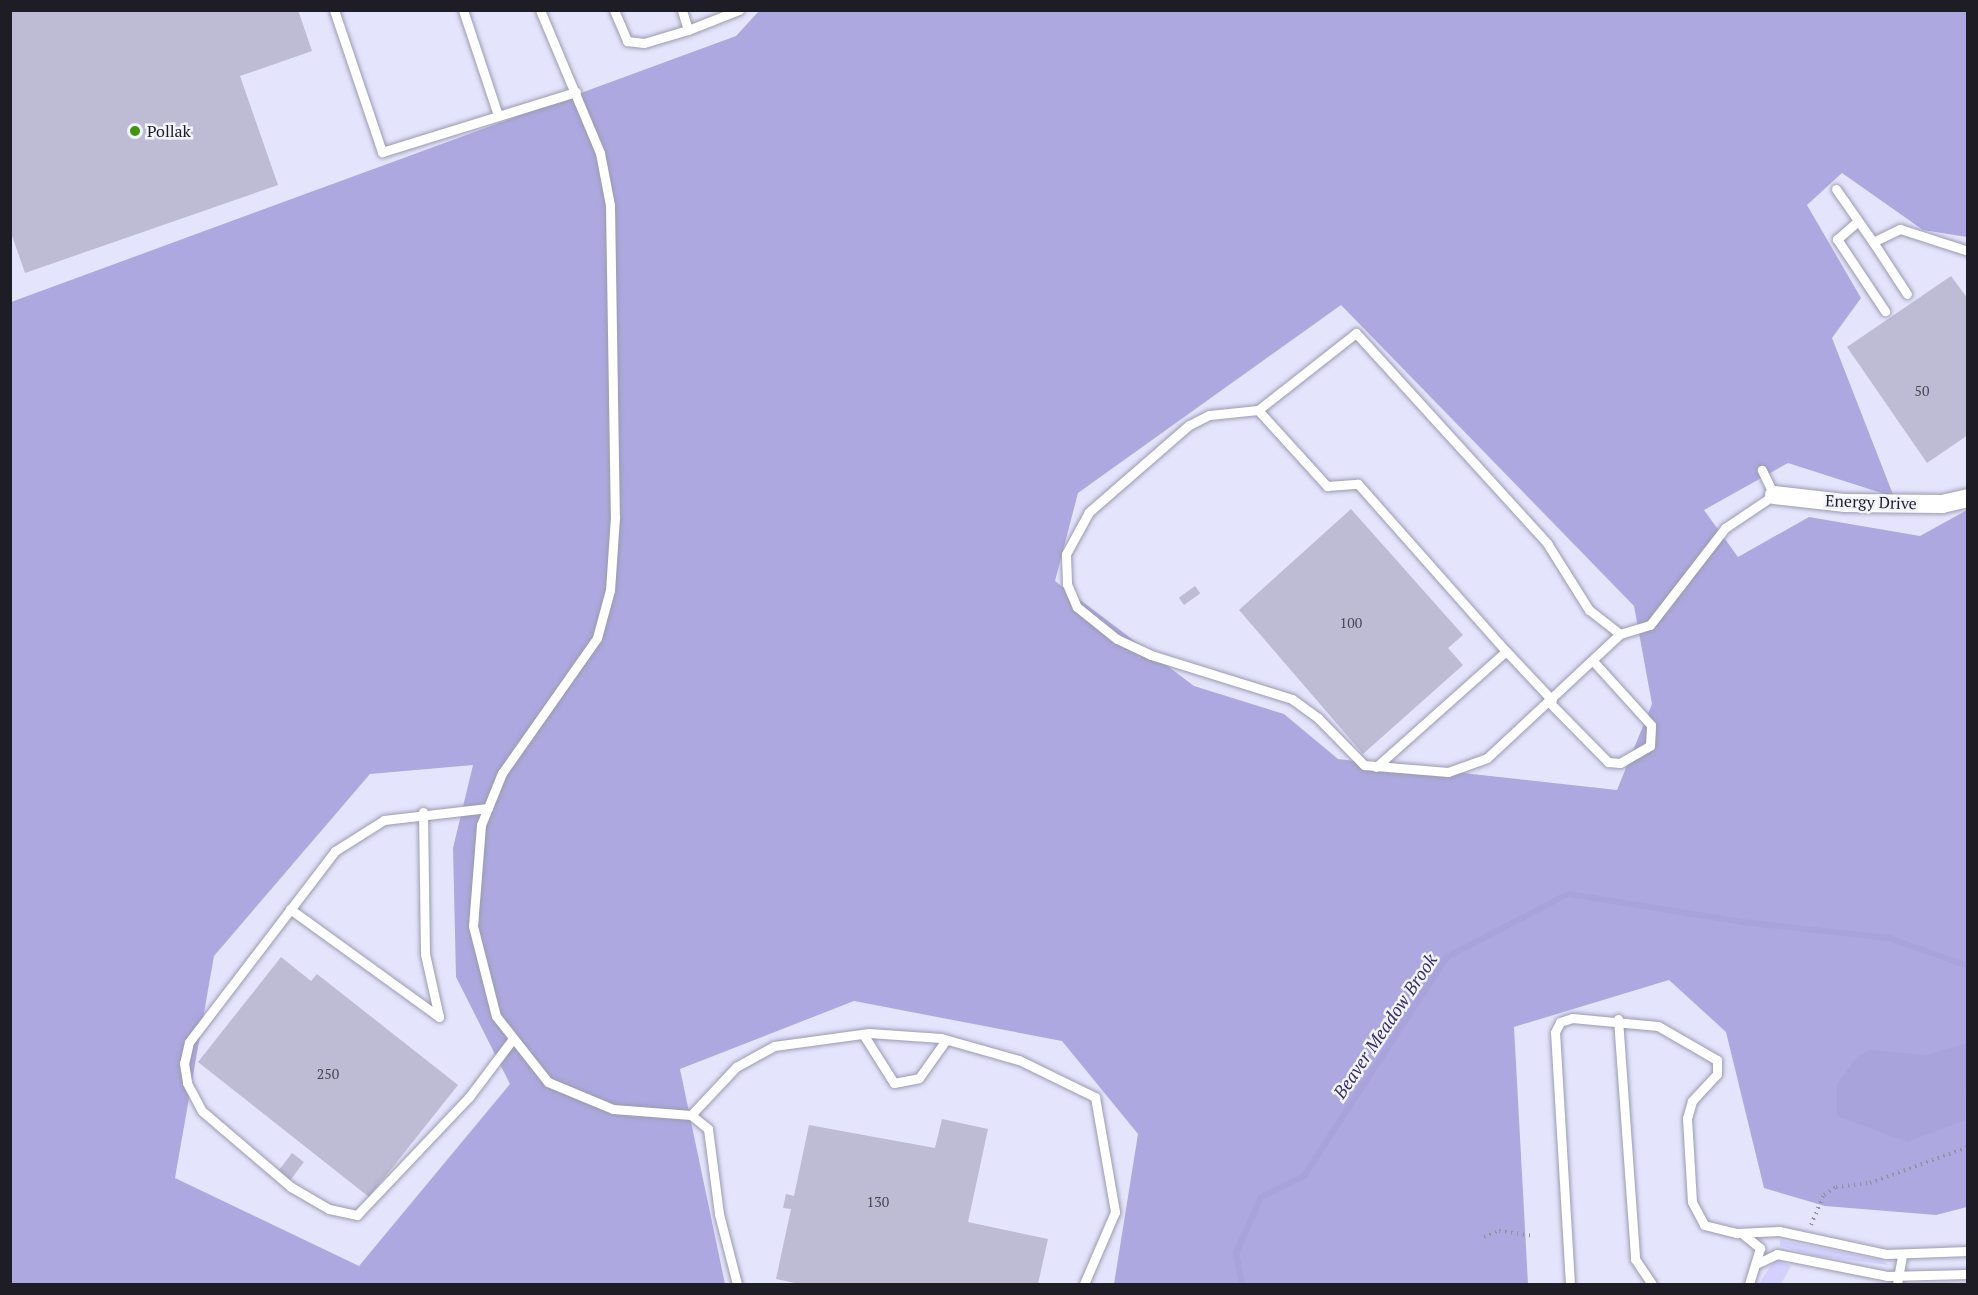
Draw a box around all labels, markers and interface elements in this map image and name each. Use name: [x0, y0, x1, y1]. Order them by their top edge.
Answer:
place label: Pollak: [147, 121, 191, 141]
marker: Pollak: [128, 124, 142, 138]
house number: 50: [1915, 383, 1929, 399]
street label: Energy Drive: [1825, 491, 1917, 513]
house number: 100: [1340, 615, 1362, 631]
water label: Beaver Meadow Brook: [1329, 950, 1441, 1102]
house number: 250: [317, 1066, 339, 1082]
house number: 130: [867, 1194, 889, 1210]

